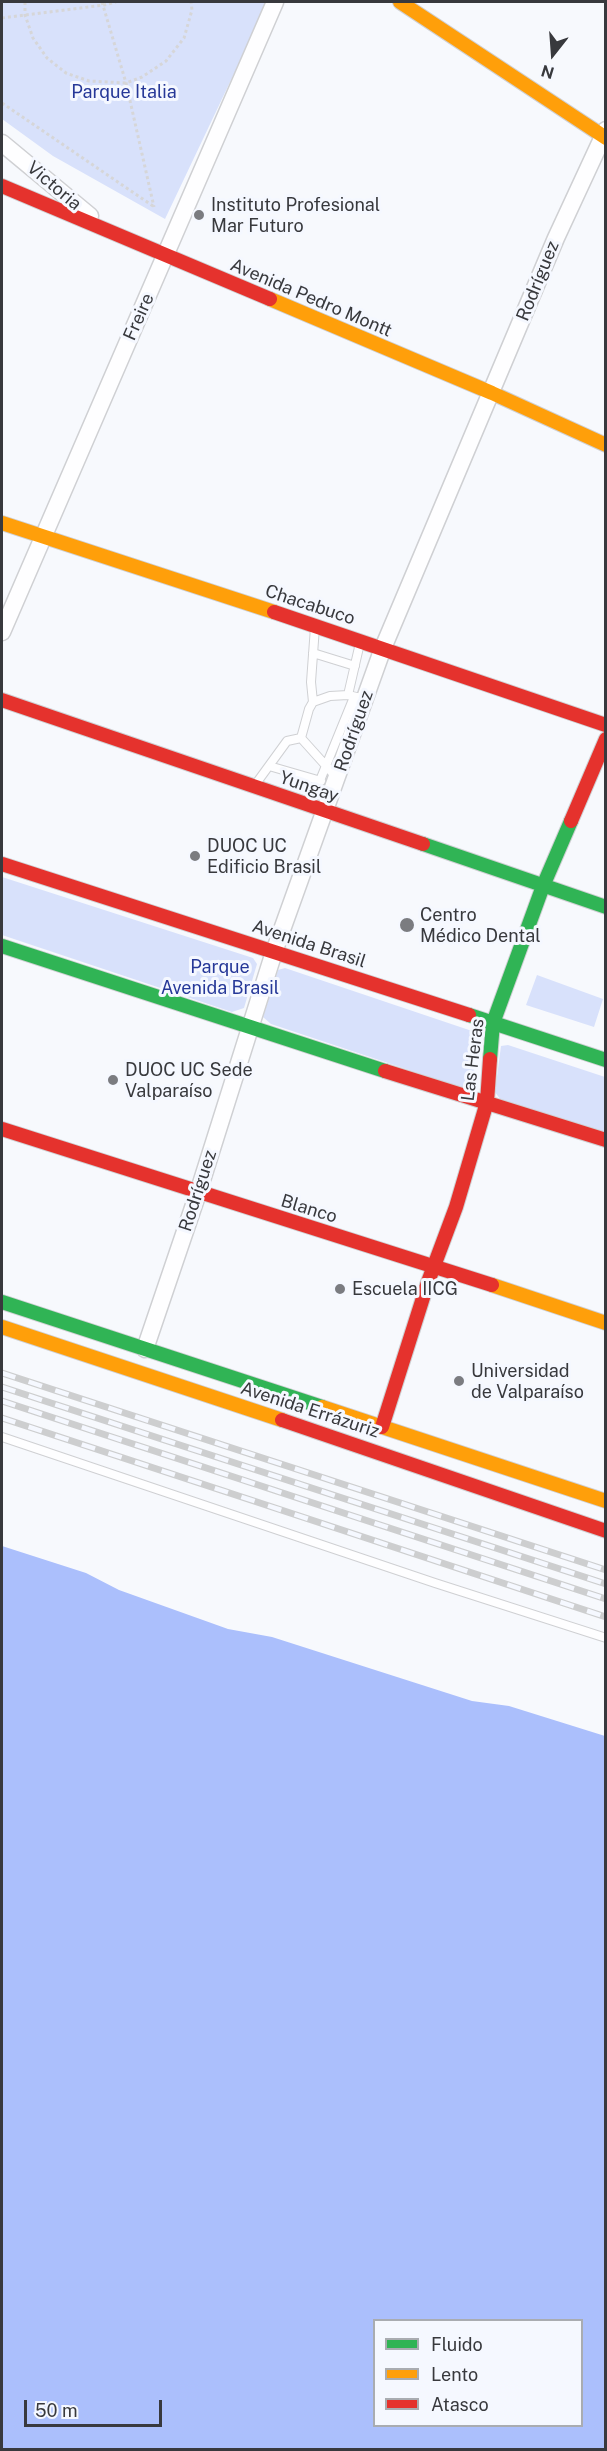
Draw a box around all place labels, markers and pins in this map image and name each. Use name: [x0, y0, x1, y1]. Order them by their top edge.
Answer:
place label: Instituto Profesional Mar Futuro: [211, 194, 380, 236]
marker: Instituto Profesional Mar Futuro: [192, 208, 206, 222]
place label: DUOC UC Edificio Brasil: [207, 835, 321, 878]
marker: DUOC UC Edificio Brasil: [188, 849, 202, 863]
place label: Centro Médico Dental: [420, 904, 541, 946]
marker: Centro Médico Dental: [398, 916, 416, 934]
place label: DUOC UC Sede Valparaíso: [125, 1059, 253, 1102]
marker: DUOC UC Sede Valparaíso: [106, 1073, 120, 1087]
place label: Escuela IICG: [352, 1278, 458, 1300]
marker: Escuela IICG: [333, 1282, 347, 1296]
place label: Universidad de Valparaíso: [471, 1360, 584, 1402]
marker: Universidad de Valparaíso: [452, 1374, 466, 1388]

